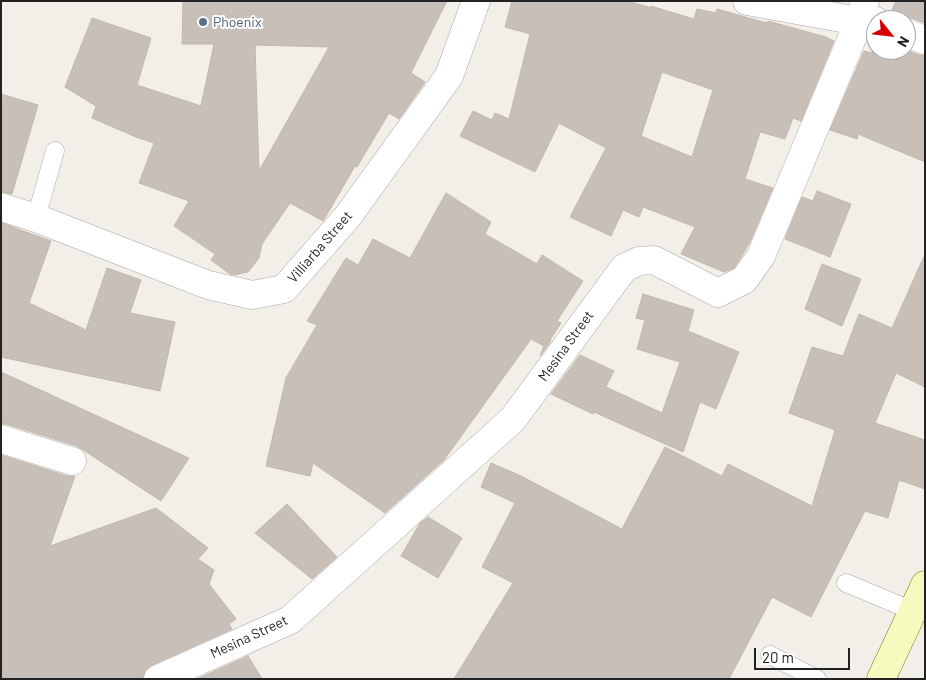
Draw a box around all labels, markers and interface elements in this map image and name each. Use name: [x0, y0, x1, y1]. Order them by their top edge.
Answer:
north arrow: [866, 10, 916, 60]
place label: Phoenix: [213, 14, 262, 30]
marker: Phoenix: [197, 16, 209, 28]
text: N: [894, 34, 913, 50]
street label: Villiarba Street: [284, 208, 356, 286]
street label: Mesina Street: [535, 307, 597, 385]
street label: Mesina Street: [208, 612, 290, 662]
scale bar: [756, 638, 852, 670]
text: 20 m: [762, 648, 794, 666]

